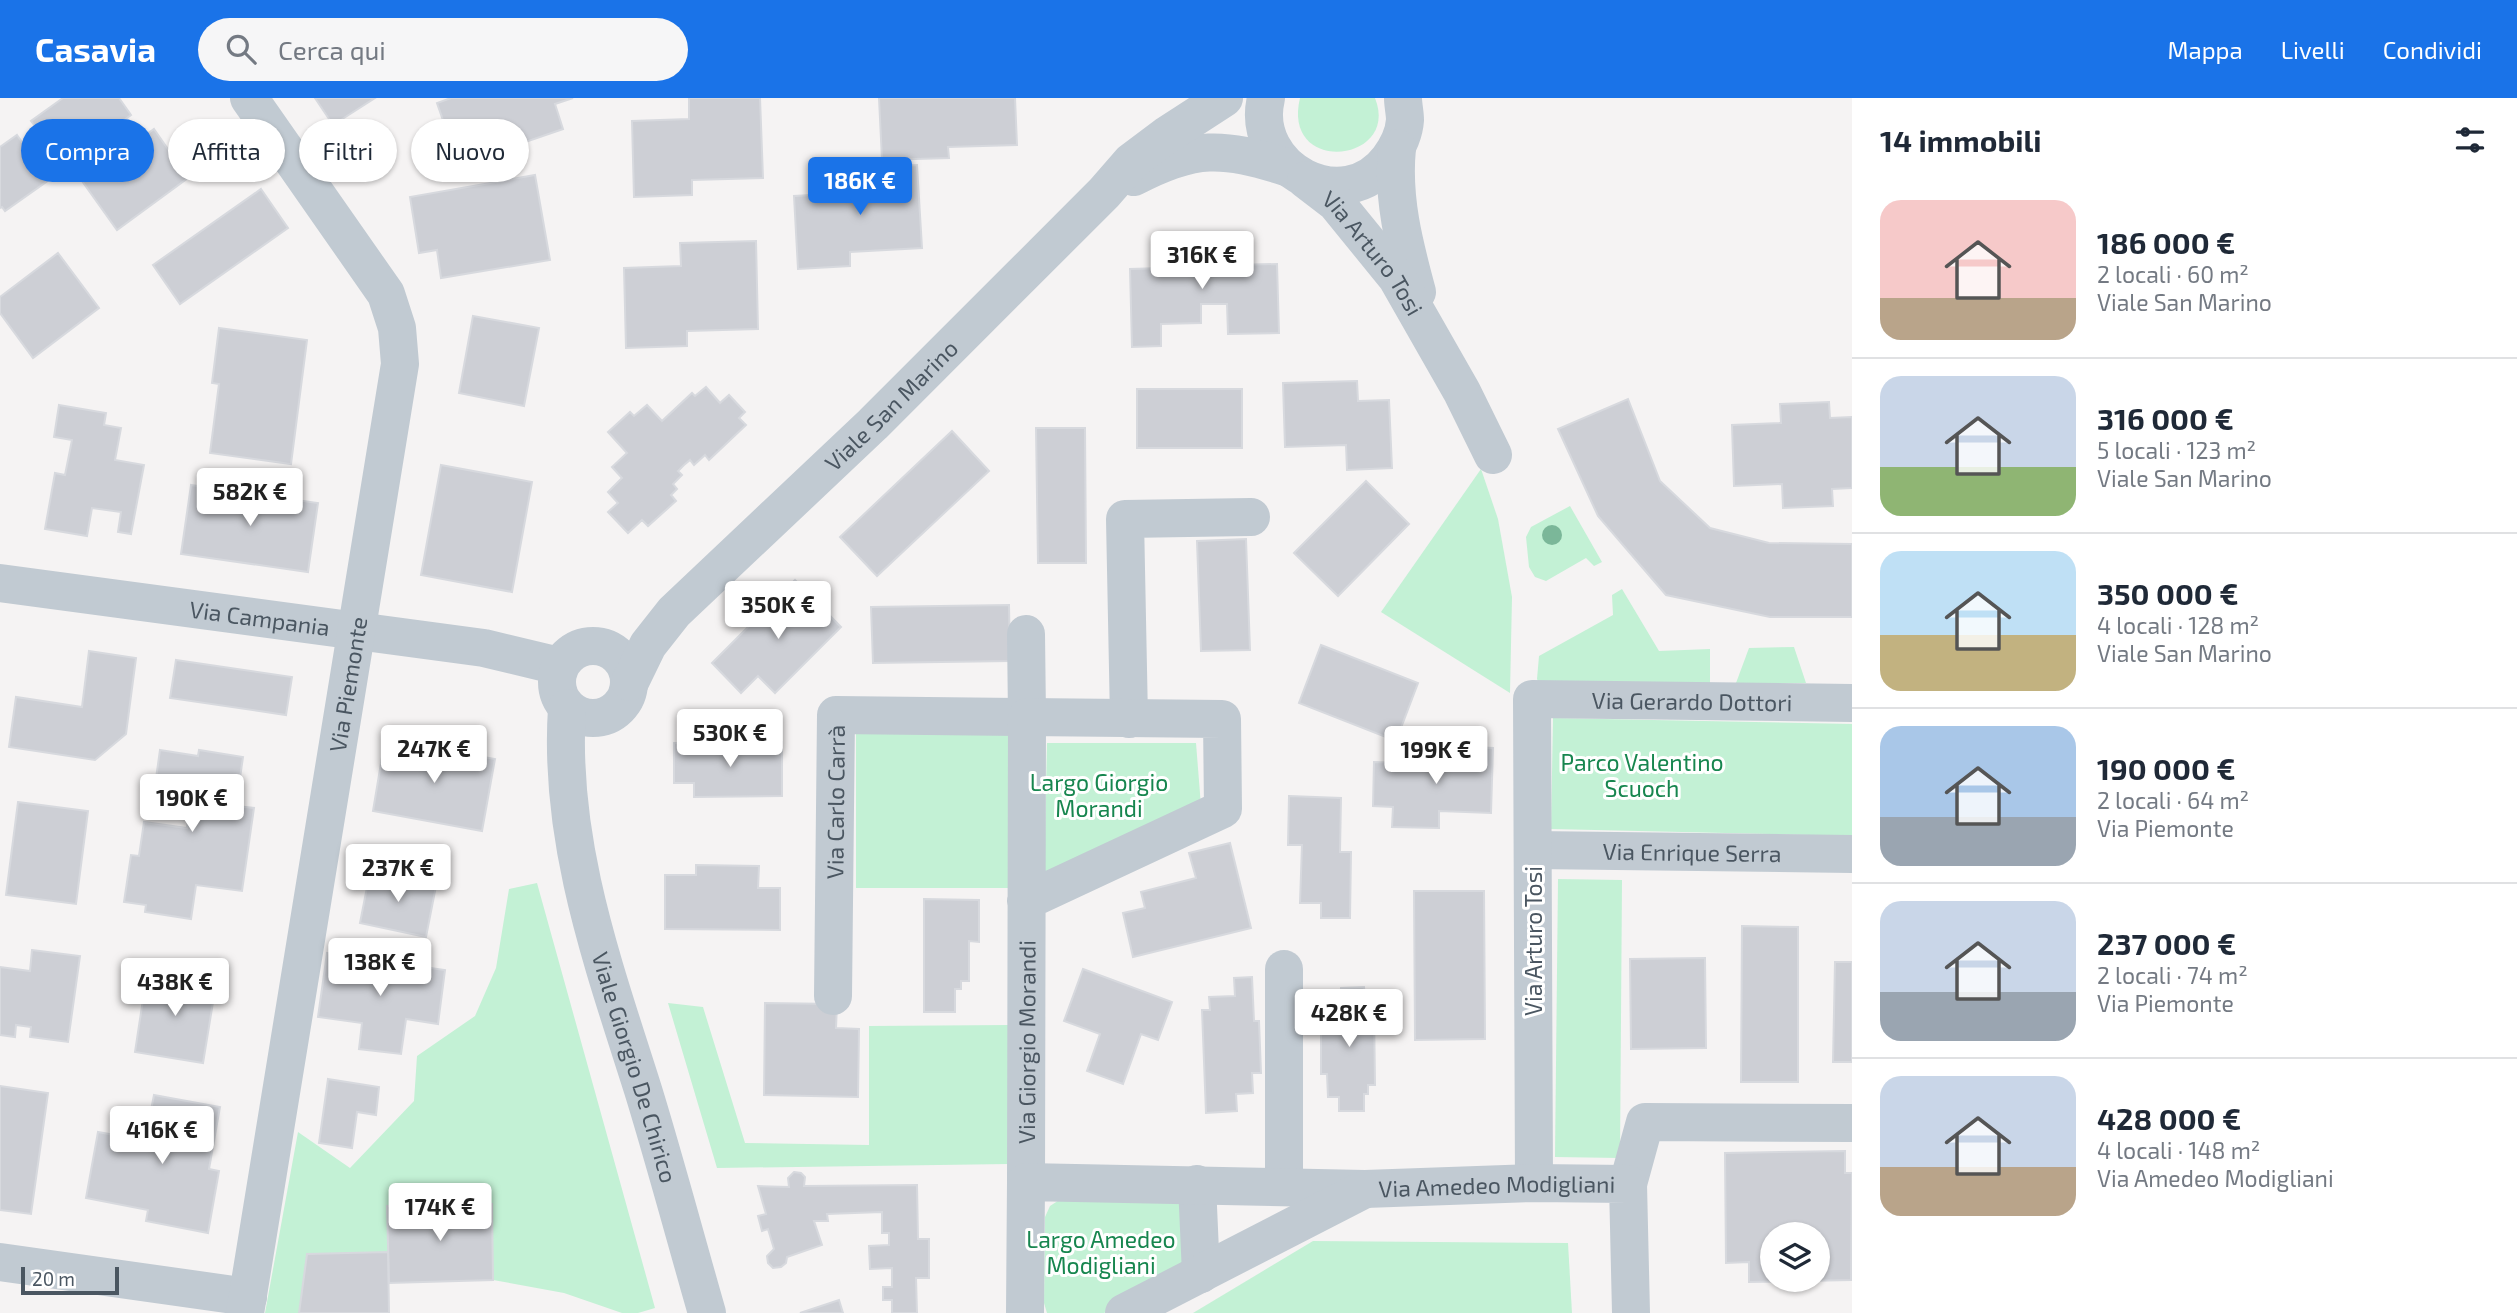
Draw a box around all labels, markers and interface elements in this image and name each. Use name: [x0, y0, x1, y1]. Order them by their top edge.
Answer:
search box: [198, 18, 688, 81]
text: Casavia: [35, 29, 156, 69]
icon: search: [222, 30, 260, 68]
text: Cerca qui: [278, 34, 386, 65]
text: Mappa: [2167, 35, 2243, 64]
text: Livelli: [2281, 35, 2345, 64]
text: Condividi: [2383, 35, 2482, 64]
chip: Compra: [21, 119, 154, 182]
chip: Affitta: [168, 119, 285, 182]
chip: Filtri: [299, 119, 397, 182]
chip: Nuovo: [411, 119, 529, 182]
icon: filters: [2451, 121, 2489, 159]
text: 14 immobili: [1880, 122, 2042, 158]
pin: 186K €: [803, 158, 917, 217]
text: 186K €: [824, 166, 896, 194]
street label: Via Arturo Tosi: [1317, 184, 1429, 320]
text: 186 000 €: [2097, 224, 2235, 260]
icon: home: [1936, 228, 2020, 312]
pin: 316K €: [1145, 232, 1259, 291]
text: 316K €: [1167, 240, 1237, 268]
text: 2 locali · 60 m²: [2097, 260, 2249, 288]
text: Viale San Marino: [2097, 288, 2272, 316]
street label: Viale San Marino: [819, 334, 963, 476]
text: 316 000 €: [2097, 400, 2234, 436]
icon: home: [1936, 404, 2020, 488]
text: 5 locali · 123 m²: [2097, 436, 2256, 464]
text: Viale San Marino: [2097, 464, 2272, 492]
pin: 582K €: [193, 468, 307, 528]
text: 582K €: [213, 477, 287, 505]
text: 350 000 €: [2097, 575, 2239, 611]
icon: home: [1936, 579, 2020, 663]
pin: 350K €: [721, 582, 835, 641]
text: 350K €: [741, 590, 815, 618]
street label: Via Campania: [188, 595, 331, 641]
text: 4 locali · 128 m²: [2097, 611, 2259, 639]
street label: Via Piemonte: [323, 615, 373, 754]
text: Viale San Marino: [2097, 639, 2272, 667]
street label: Via Gerardo Dottori: [1592, 686, 1792, 716]
pin: 530K €: [673, 710, 787, 769]
text: 530K €: [693, 718, 767, 746]
street label: Via Carlo Carrà: [820, 725, 850, 879]
pin: 247K €: [377, 726, 491, 785]
pin: 199K €: [1379, 726, 1493, 786]
text: 247K €: [397, 734, 471, 762]
text: 199K €: [1400, 735, 1472, 763]
park label: Parco Valentino Scuoch: [1560, 748, 1724, 802]
text: 190 000 €: [2097, 750, 2236, 786]
icon: home: [1936, 754, 2020, 838]
park label: Largo Giorgio Morandi: [1030, 768, 1168, 822]
pin: 190K €: [135, 774, 249, 834]
text: 190K €: [156, 783, 228, 811]
text: 2 locali · 64 m²: [2097, 786, 2249, 814]
text: Via Piemonte: [2097, 814, 2234, 842]
street label: Via Enrique Serra: [1602, 837, 1782, 867]
pin: 237K €: [341, 844, 455, 904]
text: 237K €: [362, 853, 434, 881]
street label: Via Arturo Tosi: [1519, 866, 1547, 1016]
text: 237 000 €: [2097, 925, 2236, 961]
icon: home: [1936, 929, 2020, 1013]
pin: 138K €: [323, 939, 437, 998]
street label: Via Giorgio Morandi: [1012, 940, 1041, 1144]
text: 138K €: [344, 947, 416, 975]
street label: Viale Giorgio De Chirico: [587, 949, 684, 1186]
pin: 438K €: [118, 958, 232, 1018]
text: 2 locali · 74 m²: [2097, 961, 2248, 989]
text: 438K €: [137, 967, 213, 995]
text: Via Piemonte: [2097, 989, 2234, 1017]
pin: 428K €: [1292, 990, 1406, 1049]
text: 428K €: [1311, 998, 1387, 1026]
text: 428 000 €: [2097, 1100, 2241, 1136]
icon: home: [1936, 1104, 2020, 1188]
pin: 416K €: [105, 1107, 219, 1166]
text: 416K €: [126, 1115, 198, 1143]
text: 4 locali · 148 m²: [2097, 1136, 2260, 1164]
text: Via Amedeo Modigliani: [2097, 1164, 2334, 1192]
street label: Via Amedeo Modigliani: [1378, 1169, 1615, 1203]
pin: 174K €: [383, 1184, 497, 1243]
text: 174K €: [405, 1192, 475, 1220]
map controls: [1760, 1222, 1830, 1292]
button: layers: [1760, 1222, 1830, 1292]
park label: Largo Amedeo Modigliani: [1026, 1225, 1176, 1279]
scale bar: [21, 1264, 119, 1296]
text: 20 m: [32, 1267, 75, 1290]

